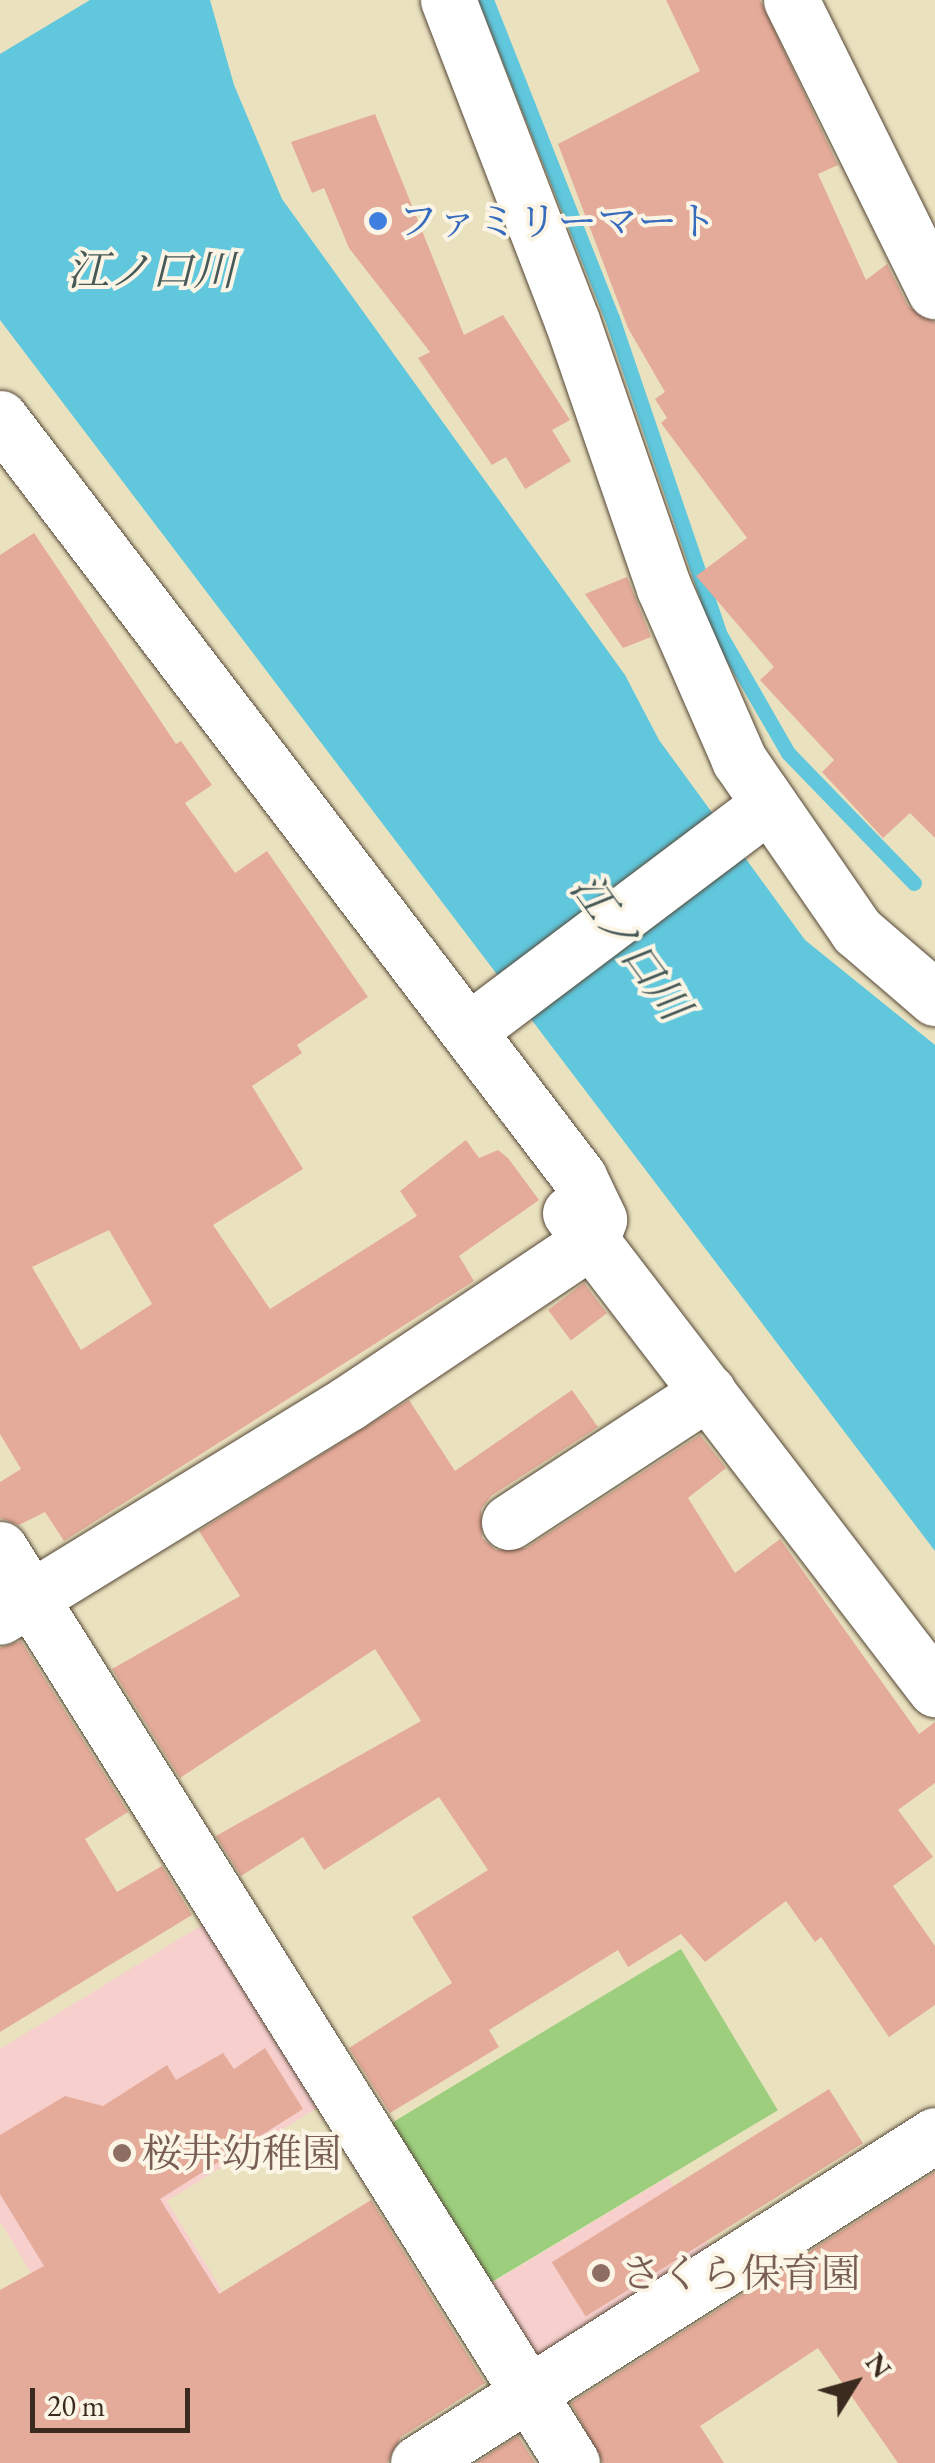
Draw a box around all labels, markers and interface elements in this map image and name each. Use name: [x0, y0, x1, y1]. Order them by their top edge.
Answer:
place label: ファミリーマート: [398, 197, 718, 245]
marker: ファミリーマート: [367, 210, 389, 232]
water label: 江ノ口川: [67, 246, 235, 296]
water label: 江ノ口川: [560, 864, 700, 1030]
place label: 桜井幼稚園: [142, 2129, 342, 2177]
marker: 桜井幼稚園: [111, 2142, 133, 2164]
place label: さくら保育園: [621, 2249, 861, 2297]
marker: さくら保育園: [590, 2262, 612, 2284]
north arrow: [805, 2333, 905, 2433]
text: N: [858, 2345, 900, 2385]
scale bar: [35, 2368, 195, 2430]
text: 20 m: [47, 2386, 105, 2425]

